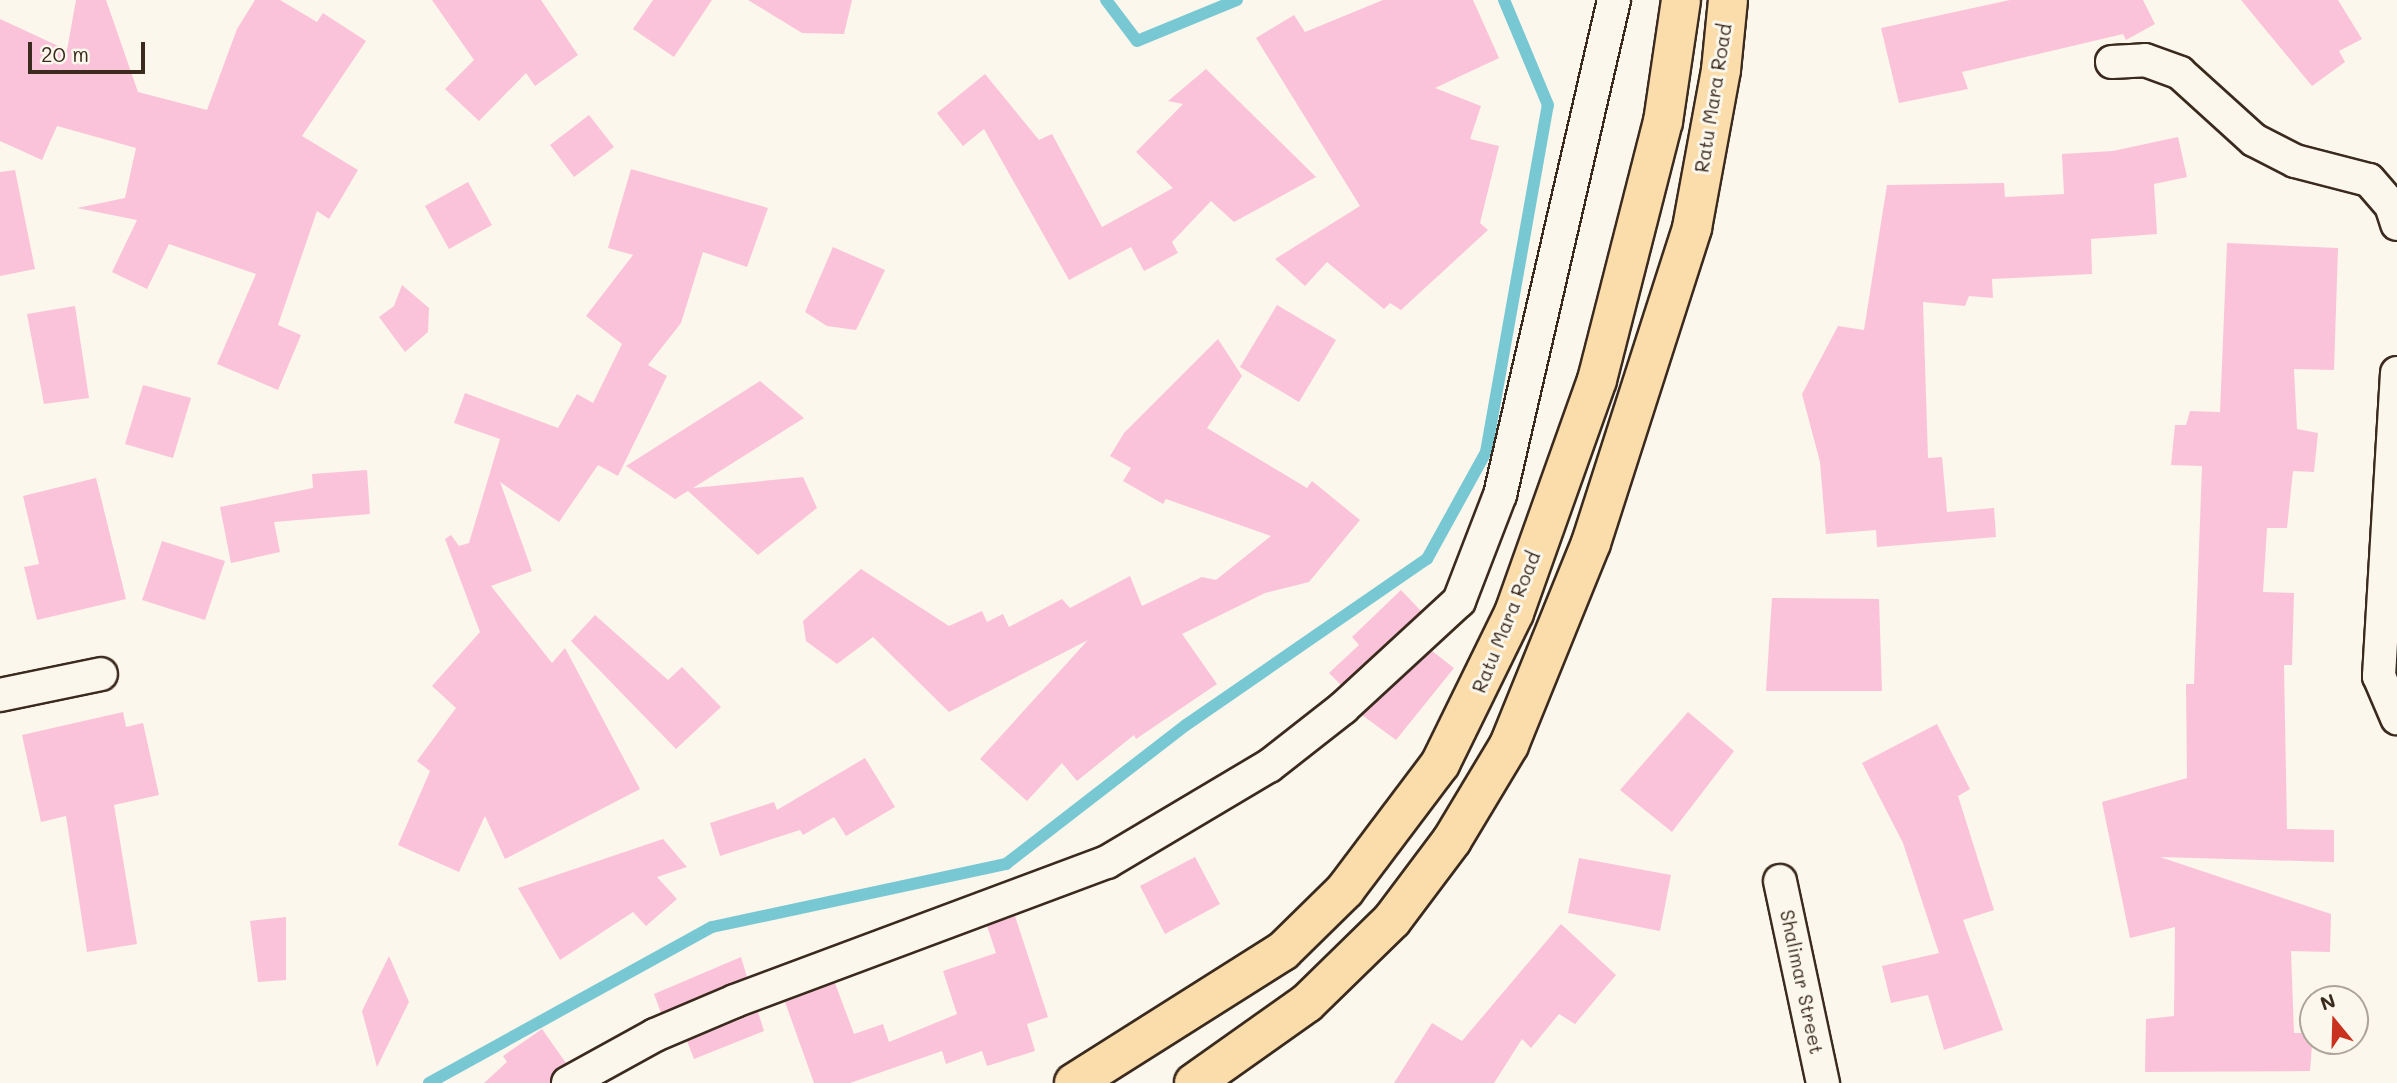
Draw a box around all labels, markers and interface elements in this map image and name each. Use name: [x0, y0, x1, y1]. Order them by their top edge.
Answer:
street label: Ratu Mara Road: [1690, 22, 1736, 174]
scale bar: [32, 28, 149, 72]
text: 20 m: [41, 40, 89, 67]
street label: Ratu Mara Road: [1467, 548, 1545, 696]
street label: Shalimar Street: [1776, 908, 1828, 1056]
north arrow: [2299, 985, 2369, 1055]
text: N: [2317, 987, 2339, 1016]

